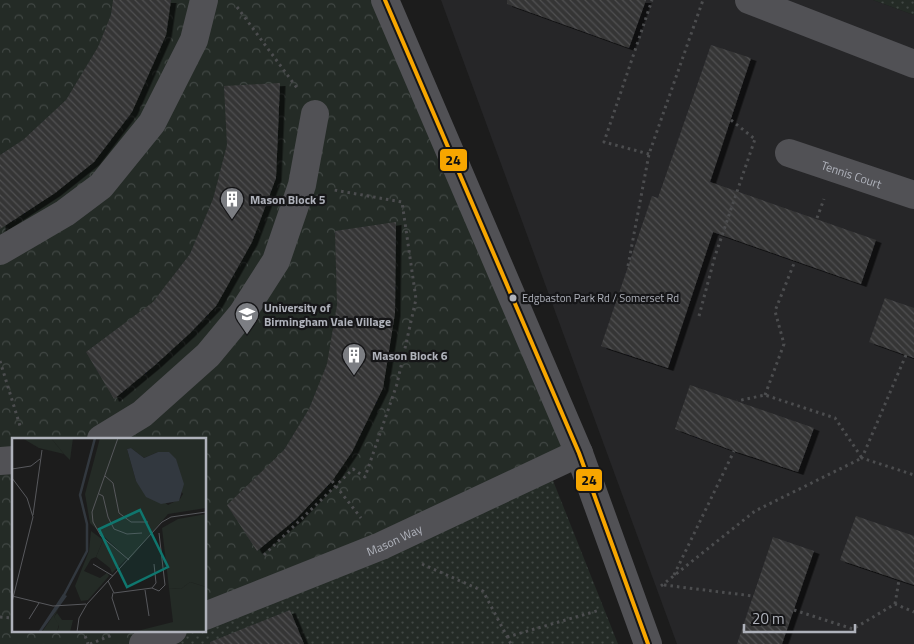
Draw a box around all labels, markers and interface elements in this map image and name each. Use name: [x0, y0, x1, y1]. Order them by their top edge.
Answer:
line badge: 24: [439, 148, 468, 172]
text: 24: [445, 149, 461, 170]
street label: Tennis Court: [819, 155, 885, 193]
building icon: Mason Block 5: [219, 186, 245, 220]
place label: Mason Block 5: [250, 190, 326, 209]
place label: Edgbaston Park Rd / Somerset Rd: [522, 290, 679, 306]
marker: Edgbaston Park Rd / Somerset Rd: [508, 293, 518, 303]
place label: University of Birmingham Vale Village: [264, 298, 391, 331]
school or university icon: University of Birmingham Vale Village: [234, 301, 260, 335]
building icon: Mason Block 6: [341, 342, 367, 376]
place label: Mason Block 6: [372, 346, 448, 365]
inset map: [12, 438, 206, 632]
line badge: 24: [575, 468, 603, 492]
text: 24: [581, 469, 597, 490]
street label: Mason Way: [363, 518, 425, 560]
scale bar: [744, 602, 855, 634]
text: 20 m: [752, 607, 785, 630]

